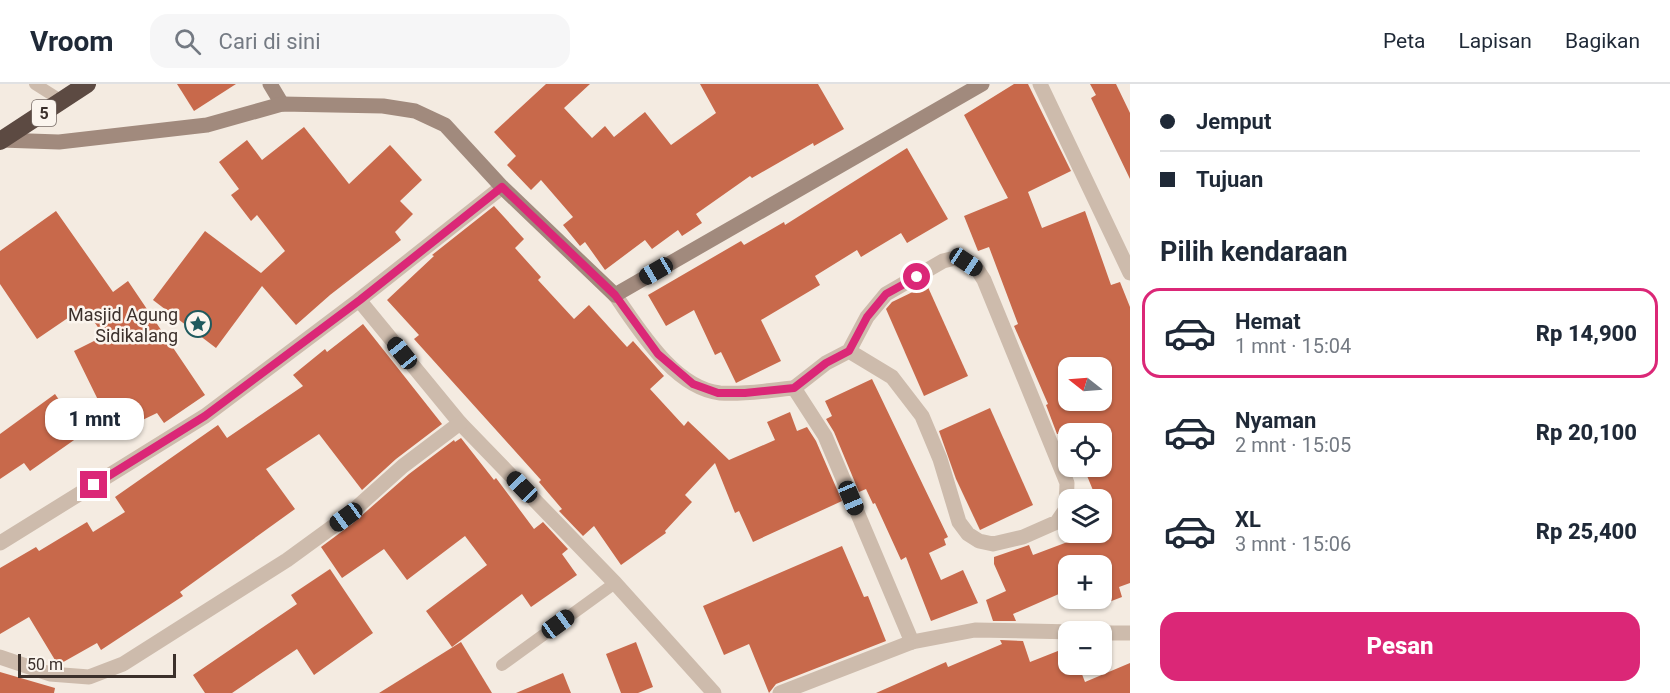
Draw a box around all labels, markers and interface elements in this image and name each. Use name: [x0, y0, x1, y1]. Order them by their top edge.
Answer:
search box: [150, 14, 570, 68]
text: Vroom: [30, 25, 114, 58]
icon: search: [171, 25, 204, 58]
text: Cari di sini: [219, 29, 321, 54]
text: Peta: [1383, 29, 1425, 53]
text: Lapisan: [1458, 29, 1532, 53]
text: Bagikan: [1565, 29, 1640, 53]
road number: 5: [32, 100, 56, 126]
text: Jemput: [1196, 109, 1271, 134]
text: Tujuan: [1196, 167, 1263, 192]
text: Pilih kendaraan: [1160, 236, 1348, 268]
car: [946, 244, 986, 280]
car: [636, 254, 676, 288]
route start: [903, 263, 930, 290]
place label: Masjid Agung Sidikalang: [68, 304, 178, 346]
icon: car: [1163, 306, 1217, 360]
place icon: Masjid Agung Sidikalang: [183, 309, 213, 339]
text: Hemat: [1235, 309, 1301, 334]
text: Rp 14,900: [1536, 321, 1637, 346]
car: [384, 333, 420, 373]
text: 1 mnt · 15:04: [1235, 334, 1351, 358]
north arrow: [1058, 357, 1112, 411]
map controls: [1058, 357, 1112, 675]
callout: 1 mnt: [44, 398, 144, 440]
icon: car: [1163, 405, 1217, 459]
text: 1 mnt: [69, 407, 120, 431]
text: Nyaman: [1235, 408, 1316, 433]
text: Rp 20,100: [1536, 420, 1637, 445]
button: locate: [1058, 423, 1112, 477]
text: 2 mnt · 15:05: [1235, 433, 1351, 457]
car: [503, 468, 541, 506]
route end: [80, 471, 107, 498]
car: [836, 478, 866, 518]
button: layers: [1058, 489, 1112, 543]
car: [326, 499, 366, 535]
icon: car: [1163, 504, 1217, 558]
text: XL: [1235, 507, 1261, 532]
text: Rp 25,400: [1536, 519, 1637, 544]
text: 3 mnt · 15:06: [1235, 532, 1351, 556]
button: +: [1058, 555, 1112, 609]
car: [538, 606, 578, 642]
button: Pesan: [1160, 612, 1640, 681]
button: −: [1058, 621, 1112, 675]
scale bar: [18, 651, 176, 678]
text: 50 m: [27, 655, 63, 674]

